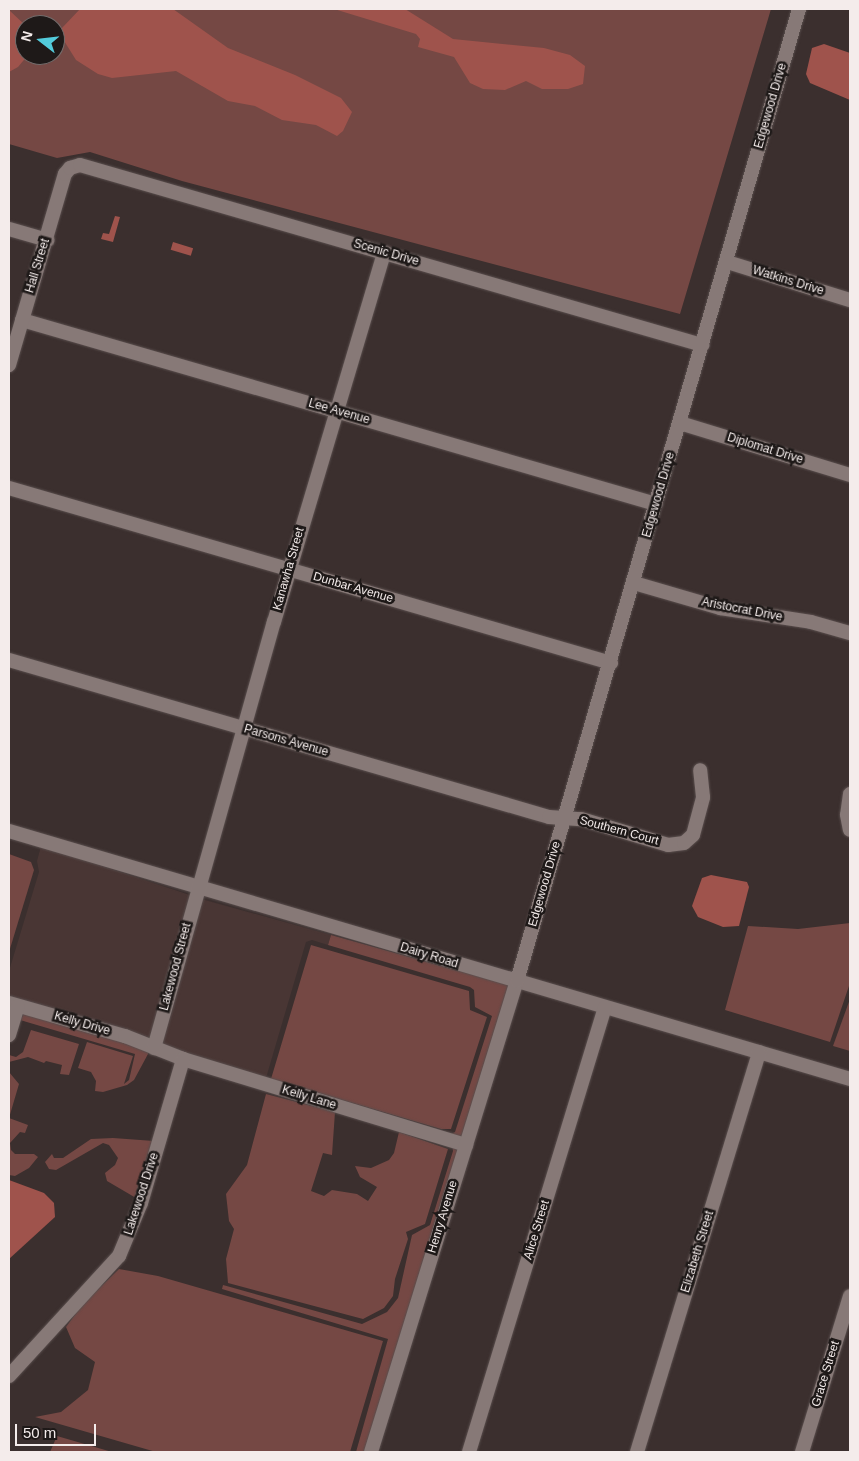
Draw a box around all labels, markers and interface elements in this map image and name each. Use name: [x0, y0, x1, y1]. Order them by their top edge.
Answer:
north arrow: [15, 15, 65, 65]
text: N: [17, 29, 36, 43]
street label: Edgewood Drive: [752, 62, 790, 150]
street label: Hall Street: [23, 237, 53, 295]
street label: Scenic Drive: [352, 237, 420, 269]
street label: Watkins Drive: [751, 263, 825, 299]
street label: Lee Avenue: [306, 396, 372, 428]
street label: Diplomat Drive: [725, 431, 805, 467]
street label: Edgewood Drive: [640, 451, 678, 539]
street label: Kanawha Street: [270, 526, 308, 612]
street label: Dunbar Avenue: [311, 570, 395, 606]
street label: Aristocrat Drive: [700, 595, 784, 625]
street label: Parsons Avenue: [242, 722, 330, 760]
street label: Southern Court: [578, 814, 660, 848]
street label: Edgewood Drive: [526, 840, 564, 928]
street label: Lakewood Street: [157, 922, 195, 1012]
street label: Dairy Road: [398, 940, 460, 972]
street label: Kelly Drive: [52, 1009, 112, 1039]
street label: Kelly Lane: [280, 1083, 338, 1113]
street label: Lakewood Drive: [122, 1151, 162, 1237]
street label: Henry Avenue: [425, 1179, 461, 1255]
street label: Alice Street: [521, 1199, 553, 1261]
street label: Elizabeth Street: [679, 1209, 717, 1295]
street label: Grace Street: [809, 1339, 843, 1409]
scale bar: [18, 1414, 99, 1446]
text: 50 m: [23, 1424, 56, 1441]

